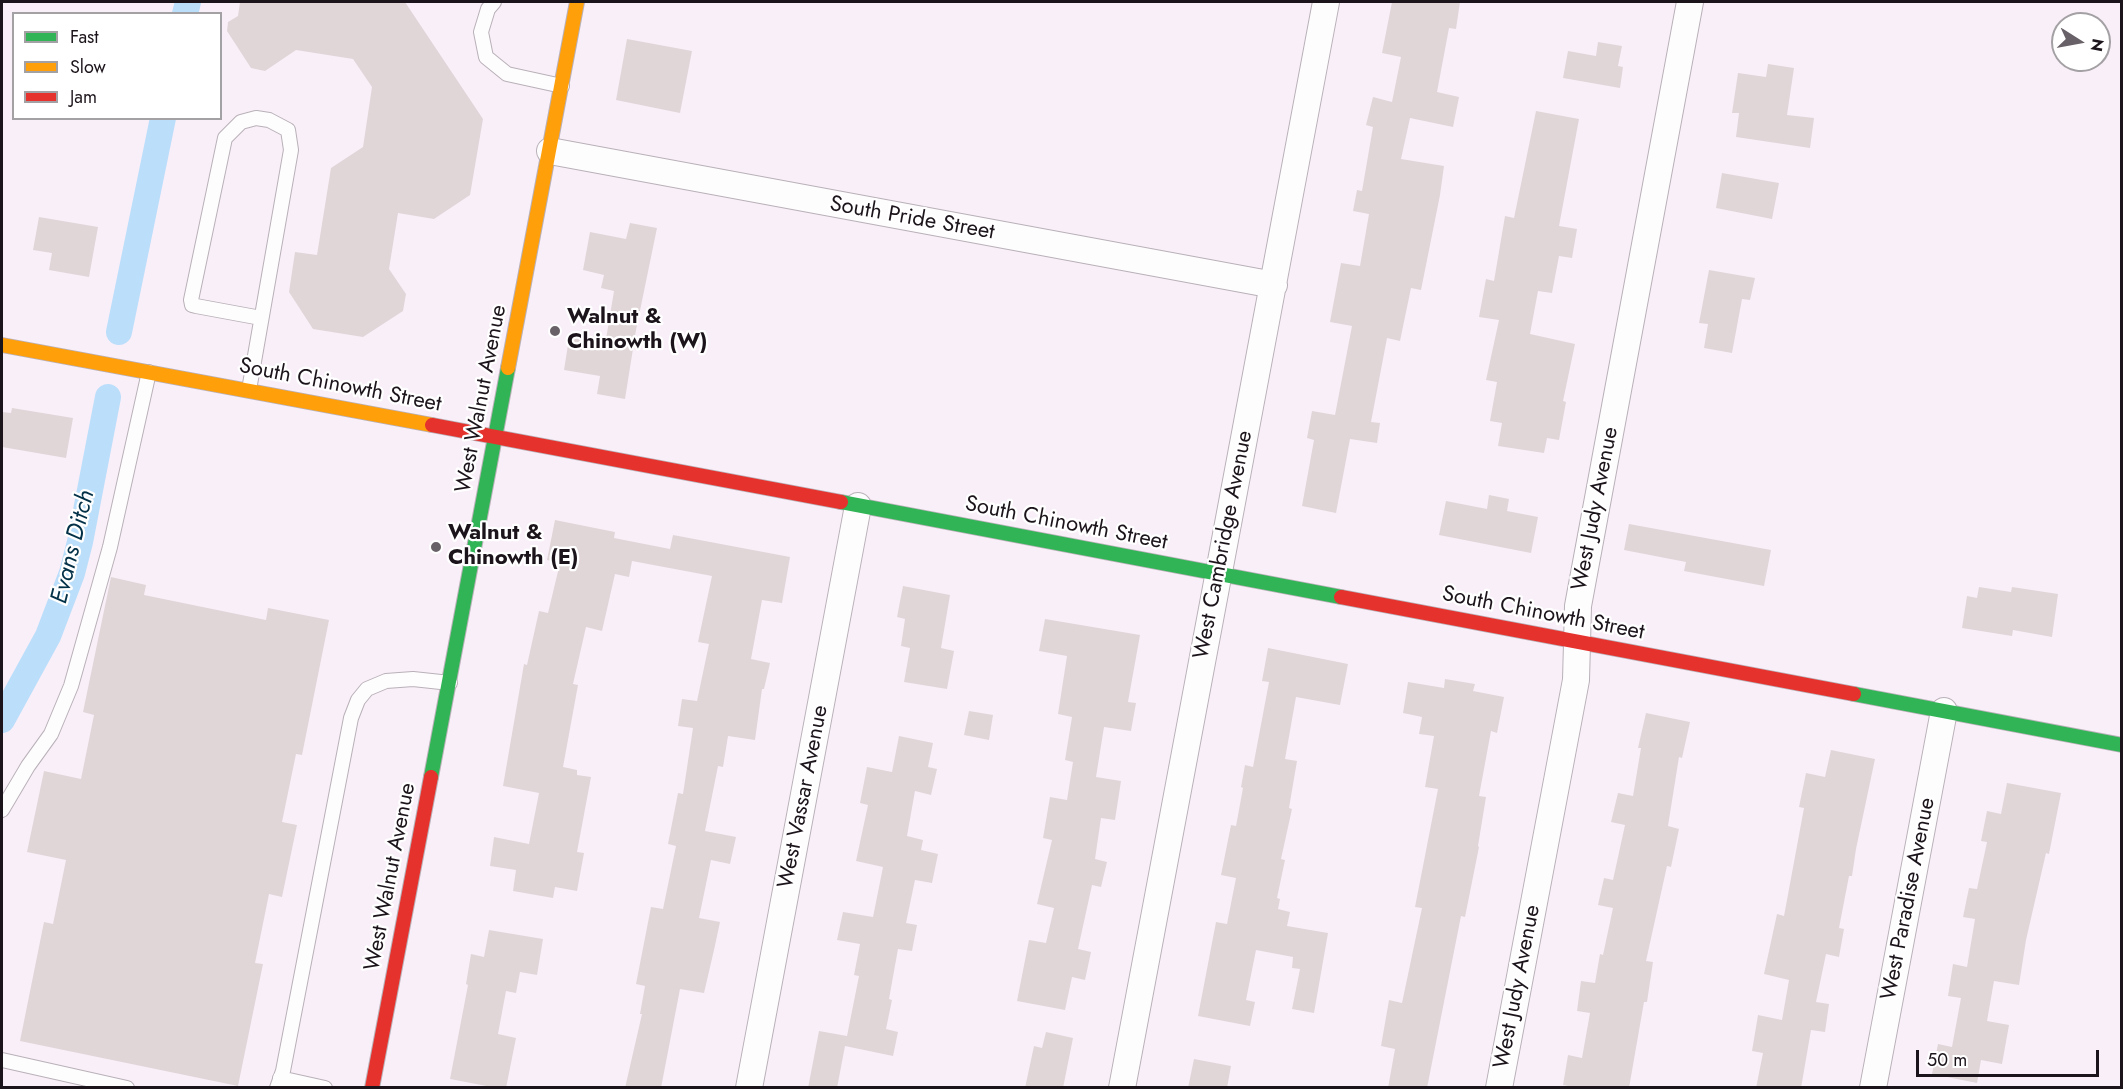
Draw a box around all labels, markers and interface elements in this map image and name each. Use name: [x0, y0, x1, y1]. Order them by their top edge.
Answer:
legend: [12, 12, 222, 120]
north arrow: [2051, 12, 2111, 72]
text: Fast: [70, 24, 99, 50]
text: N: [2085, 37, 2110, 54]
text: Slow: [70, 54, 106, 80]
text: Jam: [70, 84, 97, 110]
street label: South Pride Street: [828, 192, 996, 246]
street label: West Walnut Avenue: [451, 303, 513, 495]
place label: Walnut & Chinowth (W): [567, 305, 708, 356]
marker: Walnut & Chinowth (W): [548, 324, 562, 338]
street label: South Chinowth Street: [237, 353, 443, 419]
street label: West Judy Avenue: [1567, 425, 1625, 593]
street label: West Cambridge Avenue: [1189, 428, 1259, 662]
water label: Evans Ditch: [46, 487, 102, 607]
street label: South Chinowth Street: [963, 491, 1169, 557]
place label: Walnut & Chinowth (E): [448, 521, 578, 572]
marker: Walnut & Chinowth (E): [429, 540, 443, 554]
street label: South Chinowth Street: [1440, 581, 1646, 647]
street label: West Vassar Avenue: [773, 703, 835, 891]
street label: West Walnut Avenue: [360, 781, 422, 973]
street label: West Paradise Avenue: [1876, 795, 1942, 1003]
street label: West Judy Avenue: [1489, 903, 1547, 1071]
scale bar: [1919, 1038, 2102, 1076]
text: 50 m: [1927, 1047, 1967, 1073]

